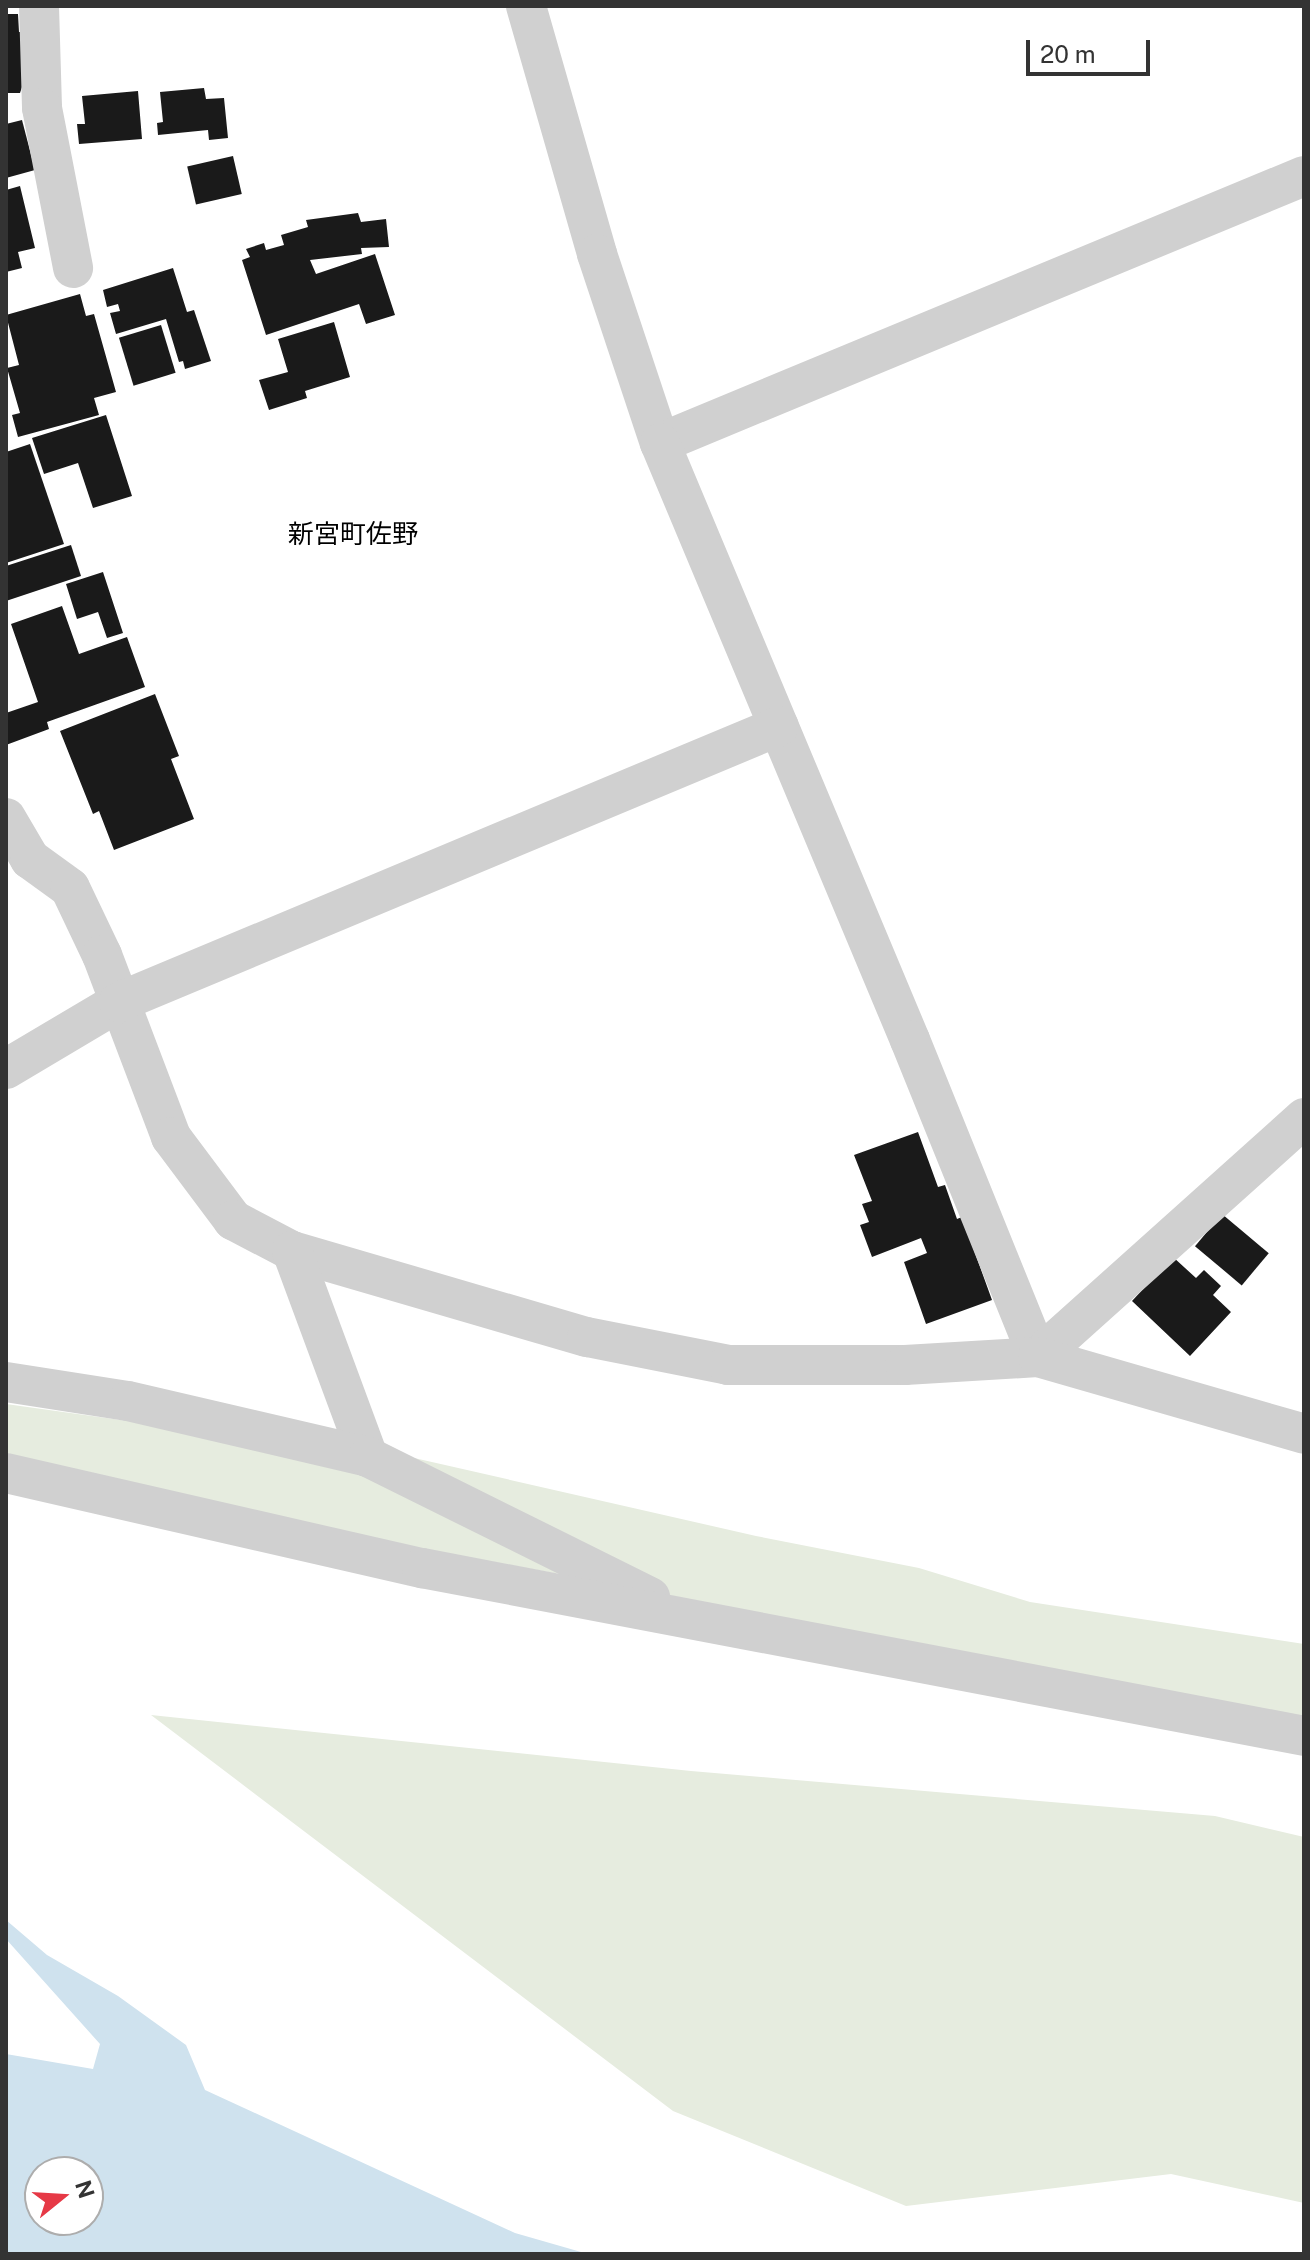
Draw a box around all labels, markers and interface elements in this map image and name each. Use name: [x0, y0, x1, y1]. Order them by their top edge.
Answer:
scale bar: [1030, 24, 1154, 74]
text: 20 m: [1040, 40, 1096, 68]
district label: 新宮町佐野: [288, 518, 418, 550]
north arrow: [24, 2156, 104, 2236]
text: N: [70, 2177, 100, 2201]

